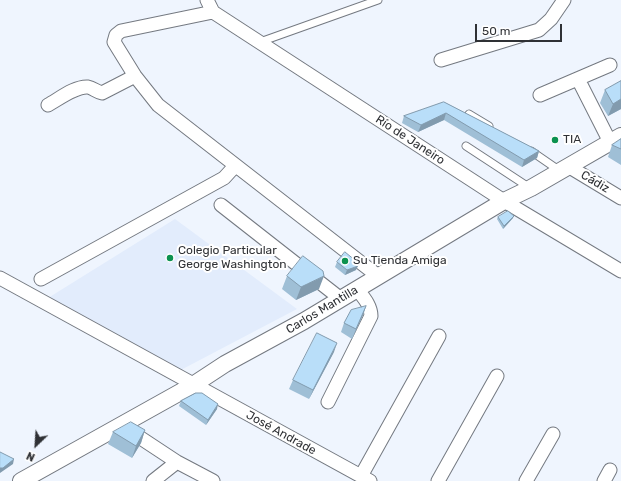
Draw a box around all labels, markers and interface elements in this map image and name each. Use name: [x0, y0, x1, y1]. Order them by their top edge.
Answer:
scale bar: [477, 16, 564, 42]
text: 50 m: [482, 24, 510, 38]
street label: Río de Janeiro: [373, 112, 447, 168]
place label: TIA: [563, 133, 581, 147]
marker: TIA: [550, 135, 560, 145]
street label: Cádiz: [578, 168, 612, 196]
place label: Colegio Particular George Washington: [178, 244, 287, 272]
marker: Colegio Particular George Washington: [165, 253, 175, 263]
place label: Su Tienda Amiga: [353, 254, 447, 268]
marker: Su Tienda Amiga: [340, 256, 350, 266]
street label: Carlos Mantilla: [283, 283, 361, 337]
street label: José Andrade: [244, 408, 318, 458]
north arrow: [16, 425, 56, 465]
text: N: [24, 449, 37, 464]

